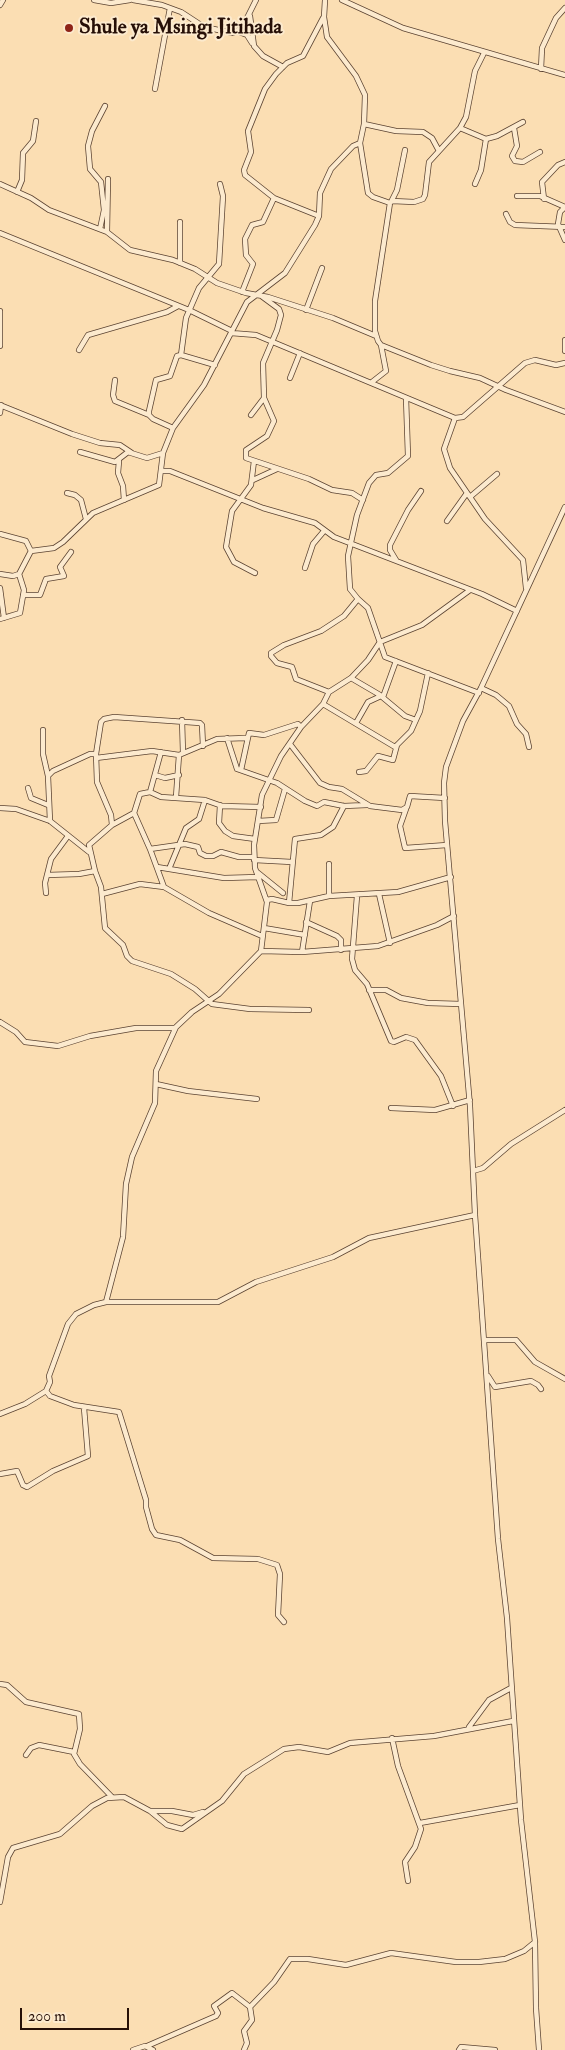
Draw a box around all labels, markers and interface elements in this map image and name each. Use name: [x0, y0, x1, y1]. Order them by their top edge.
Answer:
place label: Shule ya Msingi Jitihada: [79, 15, 282, 41]
marker: Shule ya Msingi Jitihada: [63, 22, 75, 34]
scale bar: [22, 1998, 131, 2030]
text: 200 m: [28, 2007, 66, 2026]

